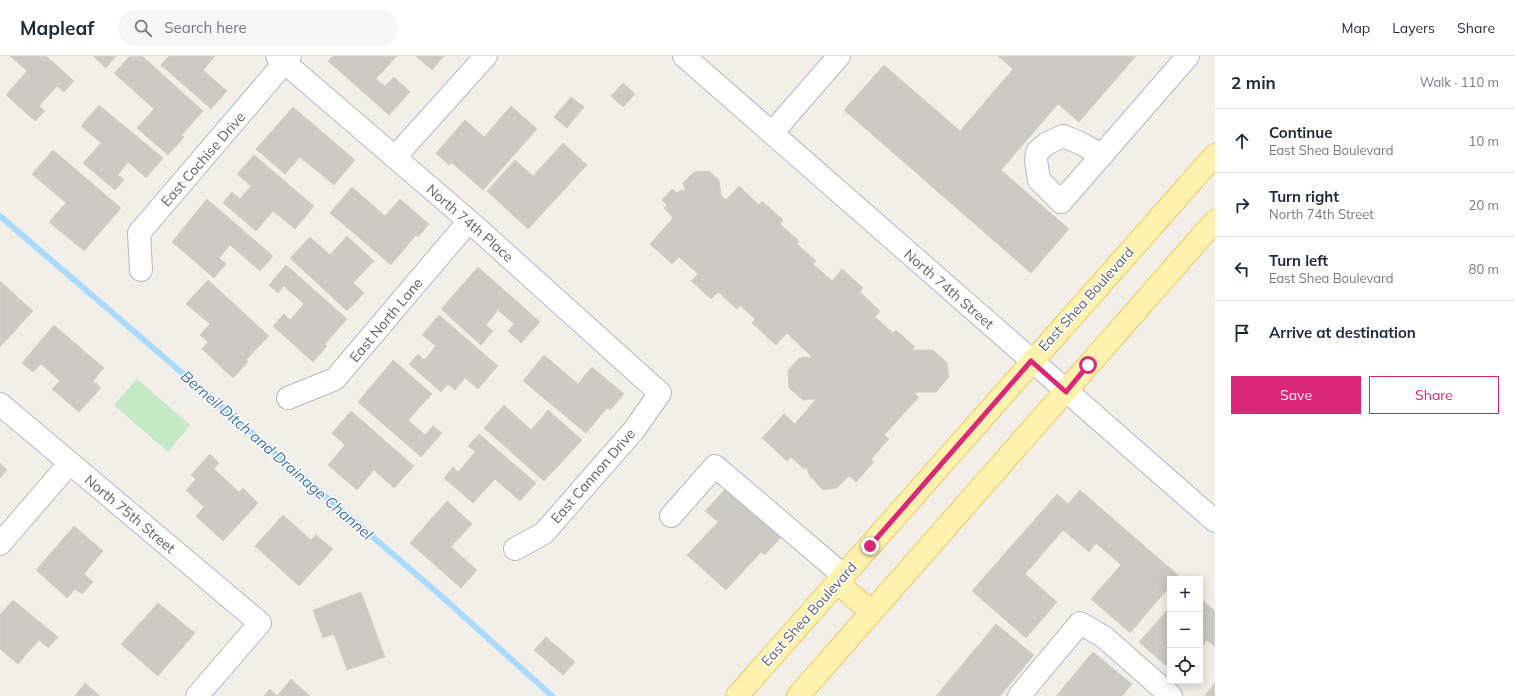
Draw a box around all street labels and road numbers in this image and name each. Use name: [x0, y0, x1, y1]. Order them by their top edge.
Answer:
street label: East Cochise Drive: [157, 108, 249, 210]
street label: North 74th Place: [423, 180, 517, 266]
street label: East Shea Boulevard: [1034, 243, 1138, 355]
street label: North 74th Street: [900, 245, 998, 333]
street label: East North Lane: [346, 274, 426, 366]
street label: East Cannon Drive: [547, 425, 639, 527]
street label: North 75th Street: [81, 471, 179, 557]
street label: East Shea Boulevard: [757, 558, 861, 670]

